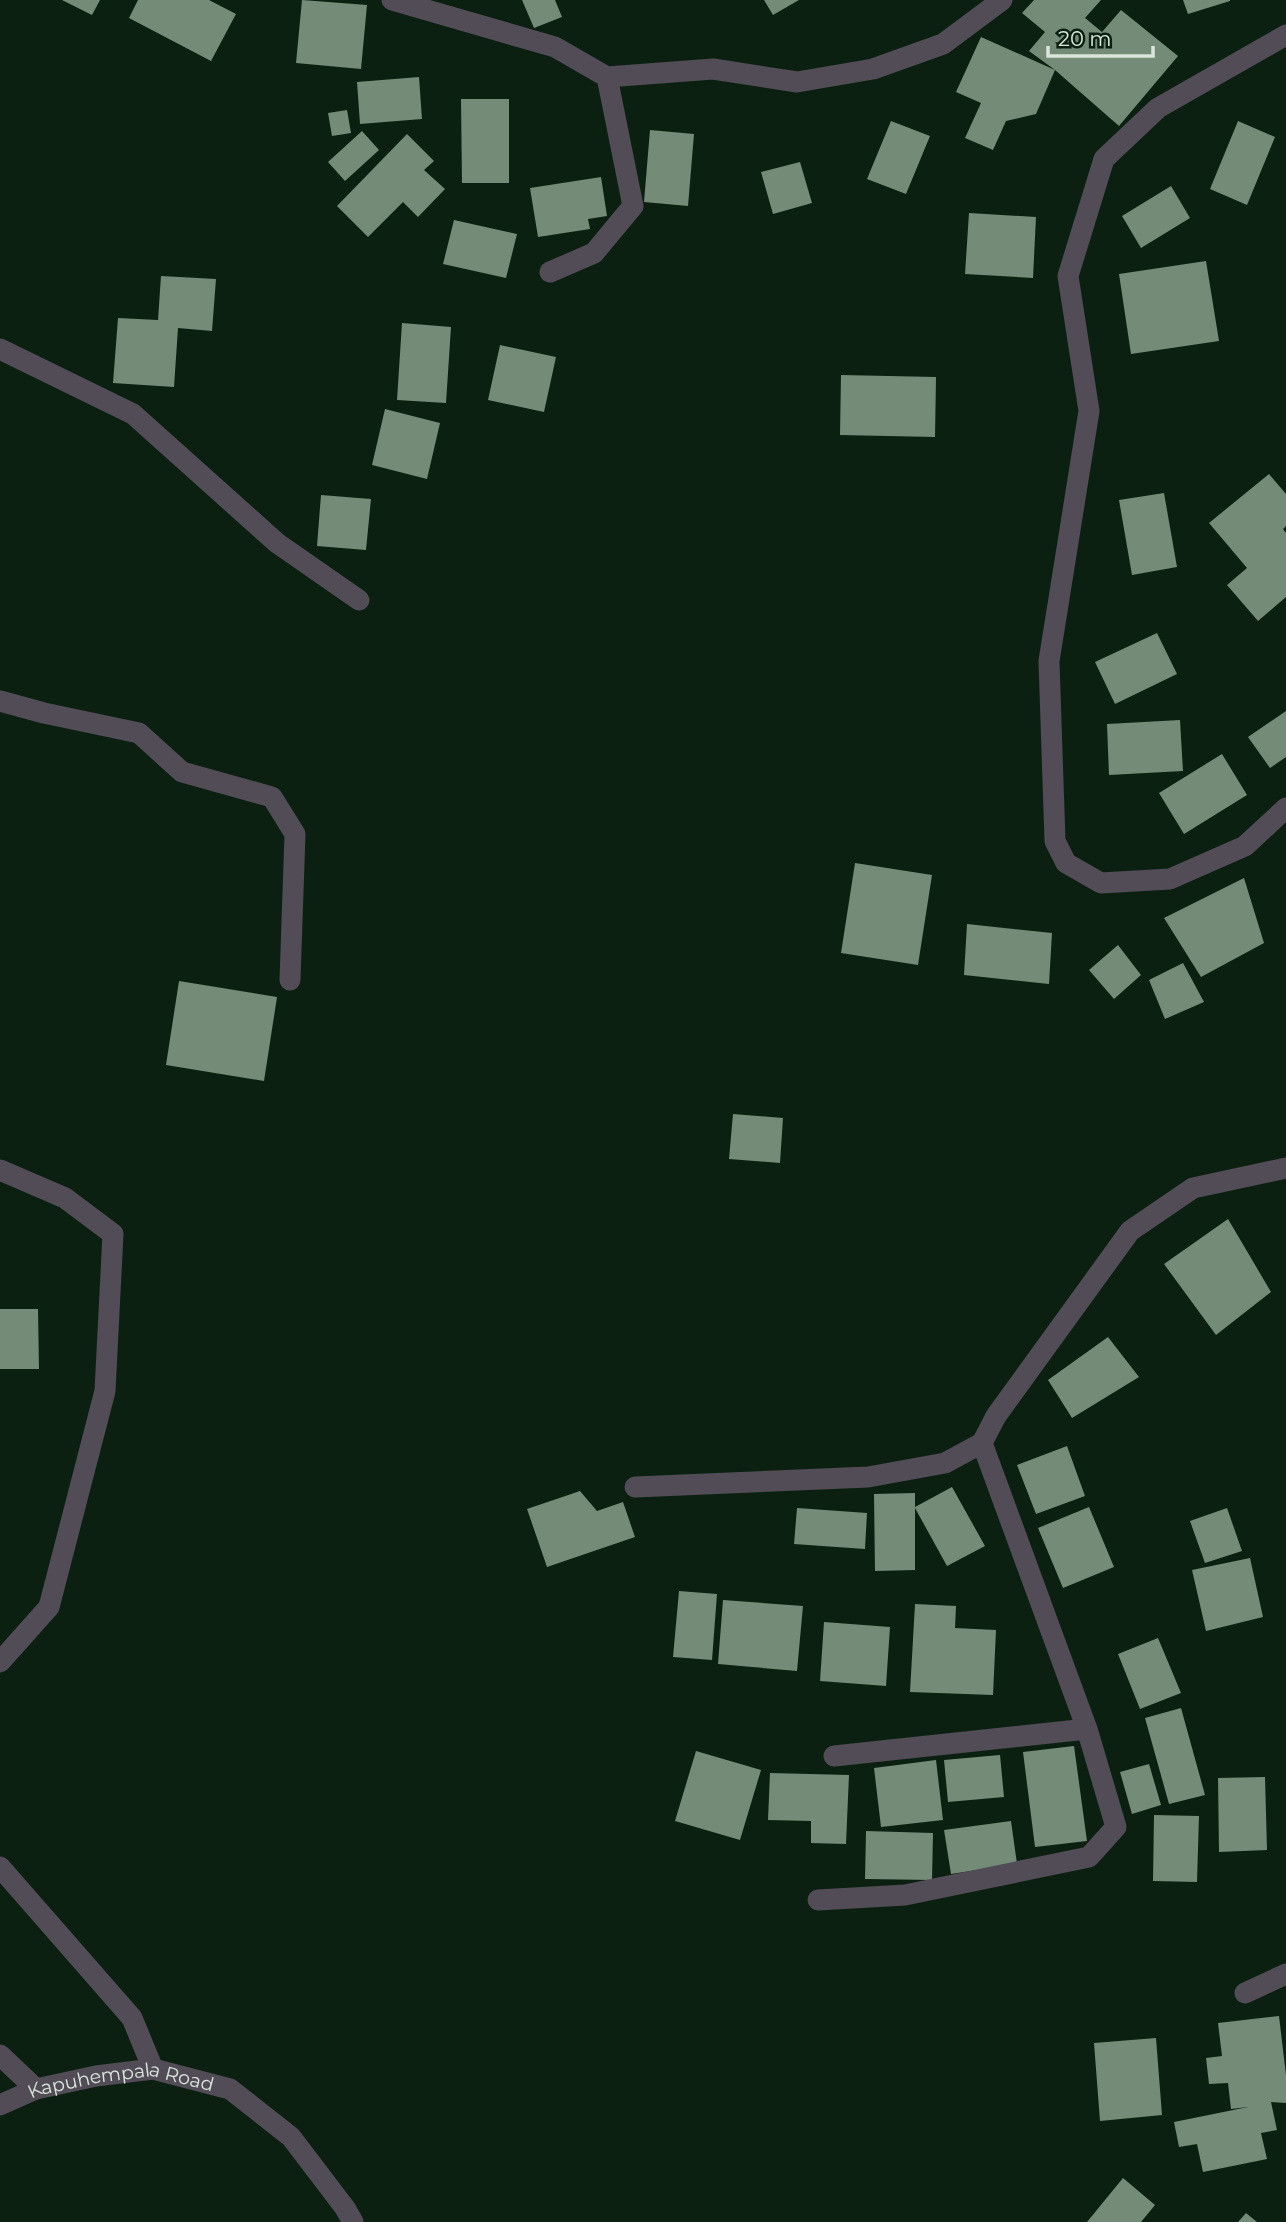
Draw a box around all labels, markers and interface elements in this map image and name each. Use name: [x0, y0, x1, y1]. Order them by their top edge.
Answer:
scale bar: [1048, 14, 1153, 58]
text: 20 m: [1058, 26, 1112, 51]
street label: Kapuhempala Road: [24, 2058, 216, 2103]

